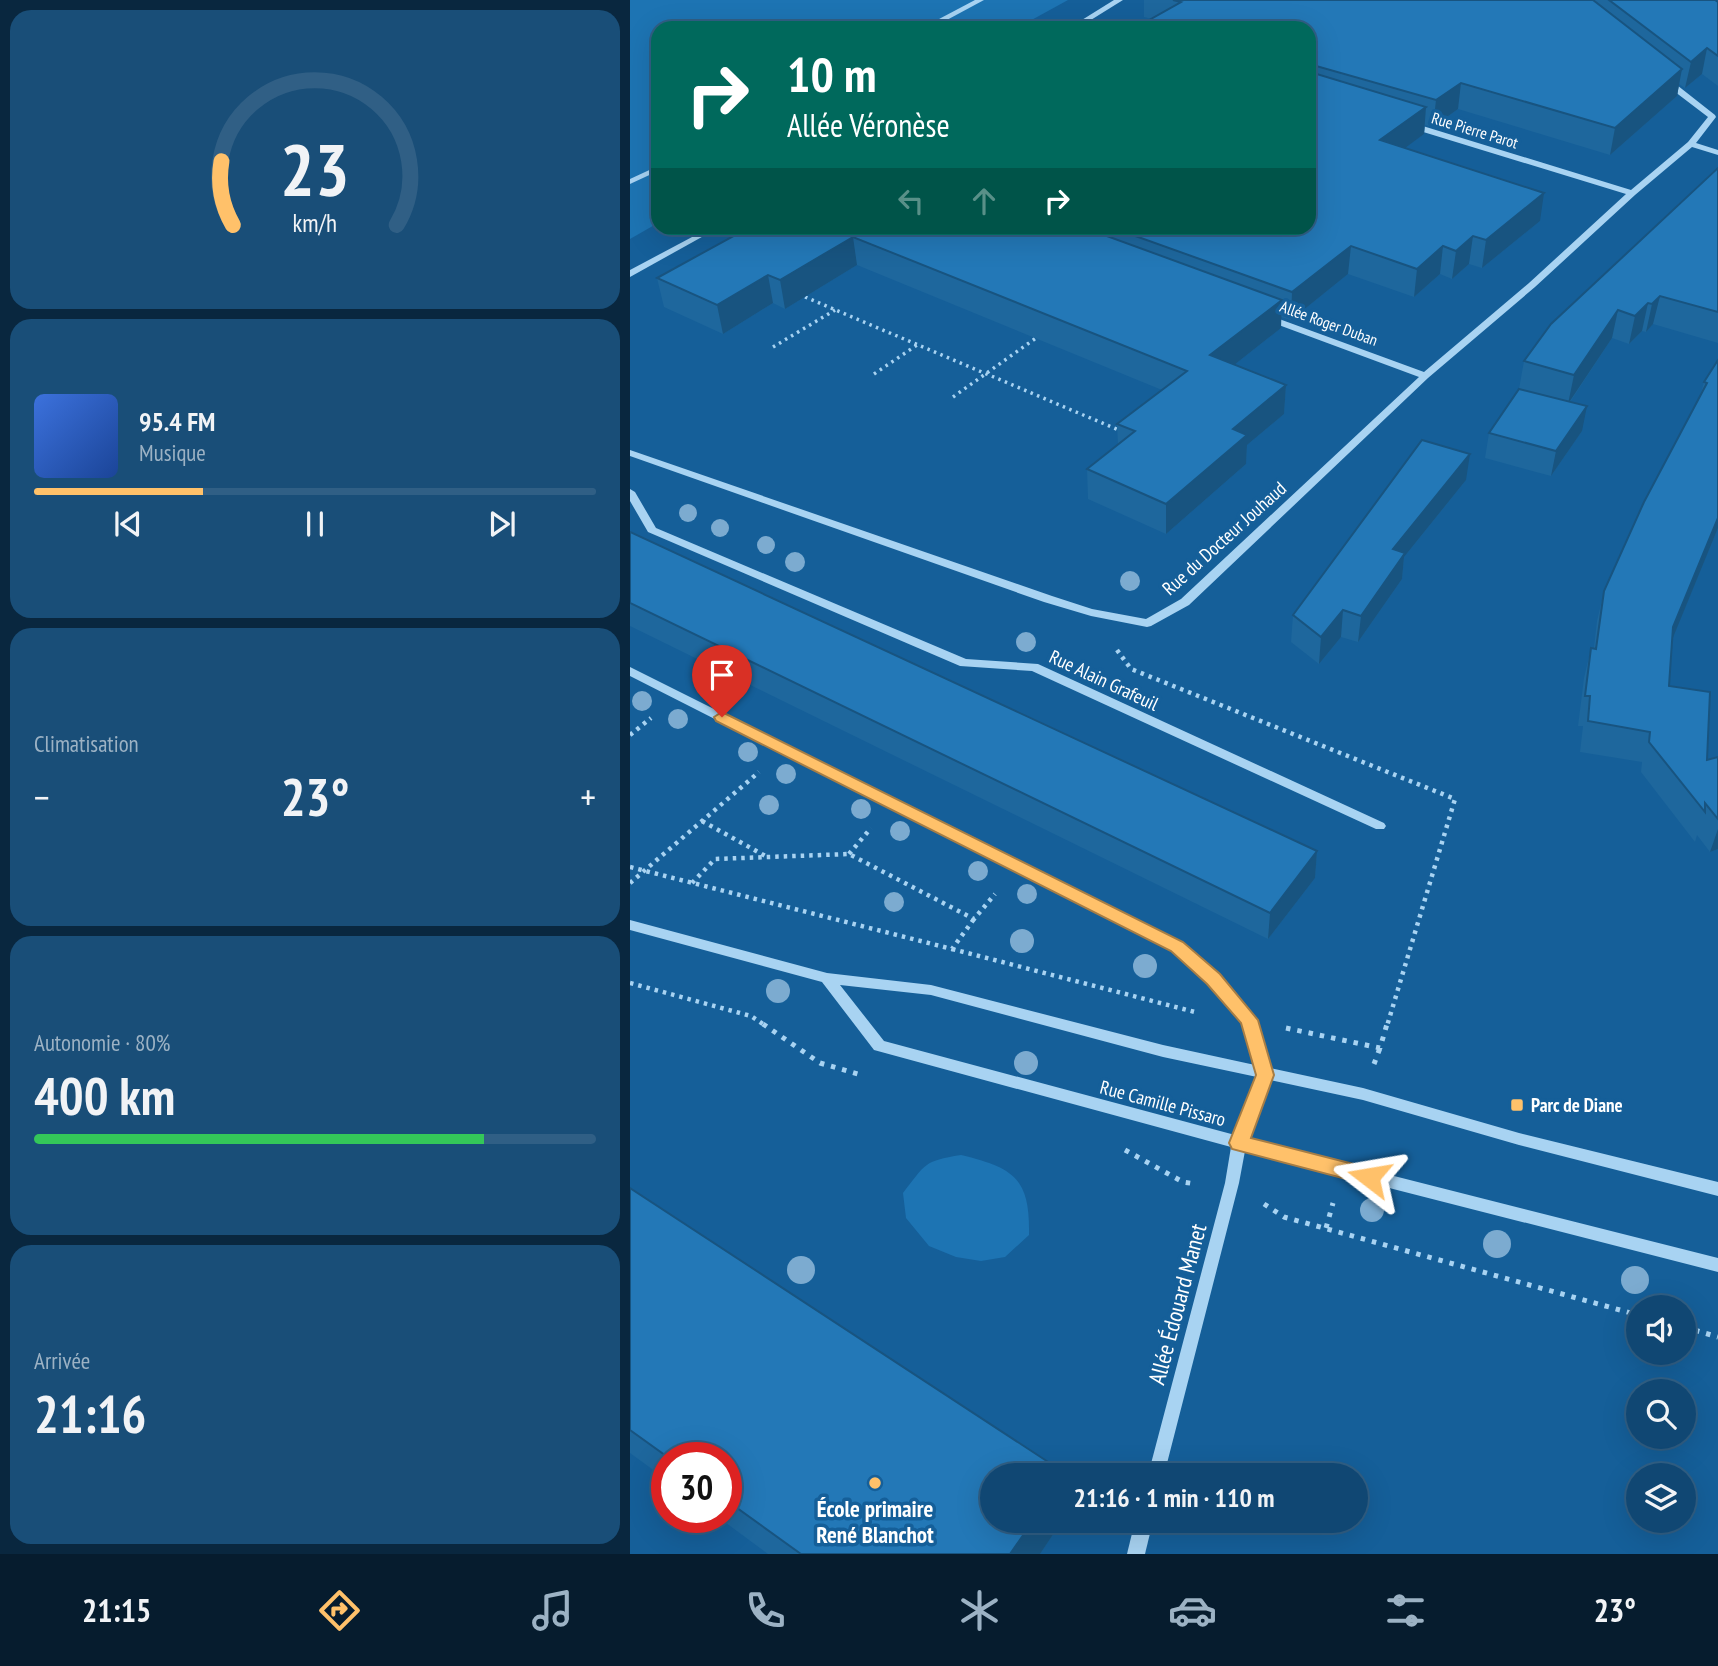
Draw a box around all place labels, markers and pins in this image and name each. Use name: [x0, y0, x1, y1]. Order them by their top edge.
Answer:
pin: [692, 645, 752, 717]
place label: Parc de Diane: [1531, 1093, 1623, 1117]
marker: Parc de Diane: [1509, 1097, 1525, 1113]
marker: École primaire René Blanchot: [867, 1475, 883, 1491]
place label: École primaire René Blanchot: [816, 1494, 934, 1549]

